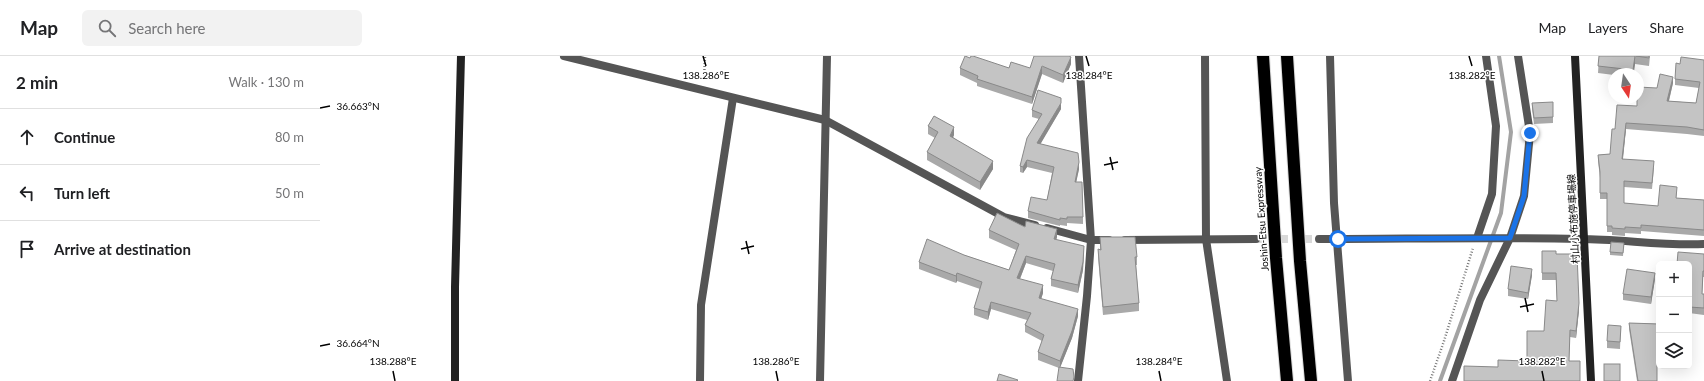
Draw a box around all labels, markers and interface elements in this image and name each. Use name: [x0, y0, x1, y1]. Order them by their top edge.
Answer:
search box: [82, 10, 362, 46]
text: Map: [20, 16, 58, 39]
icon: search: [96, 17, 118, 39]
text: Search here: [128, 19, 206, 37]
text: Map: [1538, 19, 1566, 36]
text: Layers: [1588, 19, 1628, 36]
text: Share: [1650, 19, 1684, 36]
north arrow: [1608, 68, 1644, 104]
text: 138.286°E: [682, 69, 730, 81]
text: 138.284°E: [1065, 69, 1113, 81]
text: 138.282°E: [1448, 69, 1496, 81]
text: 2 min: [16, 72, 58, 93]
text: Walk · 130 m: [228, 74, 304, 90]
text: 36.663°N: [336, 100, 380, 112]
route end: [1521, 124, 1539, 142]
icon: ahead: [16, 126, 38, 148]
text: Continue: [54, 128, 115, 146]
text: 80 m: [275, 129, 304, 145]
street label: Joshin-Etsu Expressway: [1251, 166, 1271, 272]
street label: 村山小布施停車場線: [1565, 174, 1581, 264]
icon: left: [16, 182, 38, 204]
text: Turn left: [54, 184, 110, 202]
text: 50 m: [275, 185, 304, 201]
route start: [1329, 230, 1347, 248]
icon: arrive: [16, 238, 38, 260]
text: Arrive at destination: [54, 240, 191, 258]
map controls: [1656, 261, 1692, 369]
button: +: [1656, 261, 1692, 297]
button: −: [1656, 297, 1692, 333]
button: layers: [1656, 333, 1692, 369]
text: 36.664°N: [336, 337, 380, 349]
text: 138.288°E: [369, 355, 417, 367]
text: 138.286°E: [752, 355, 800, 367]
text: 138.284°E: [1135, 355, 1183, 367]
text: 138.282°E: [1518, 355, 1566, 367]

